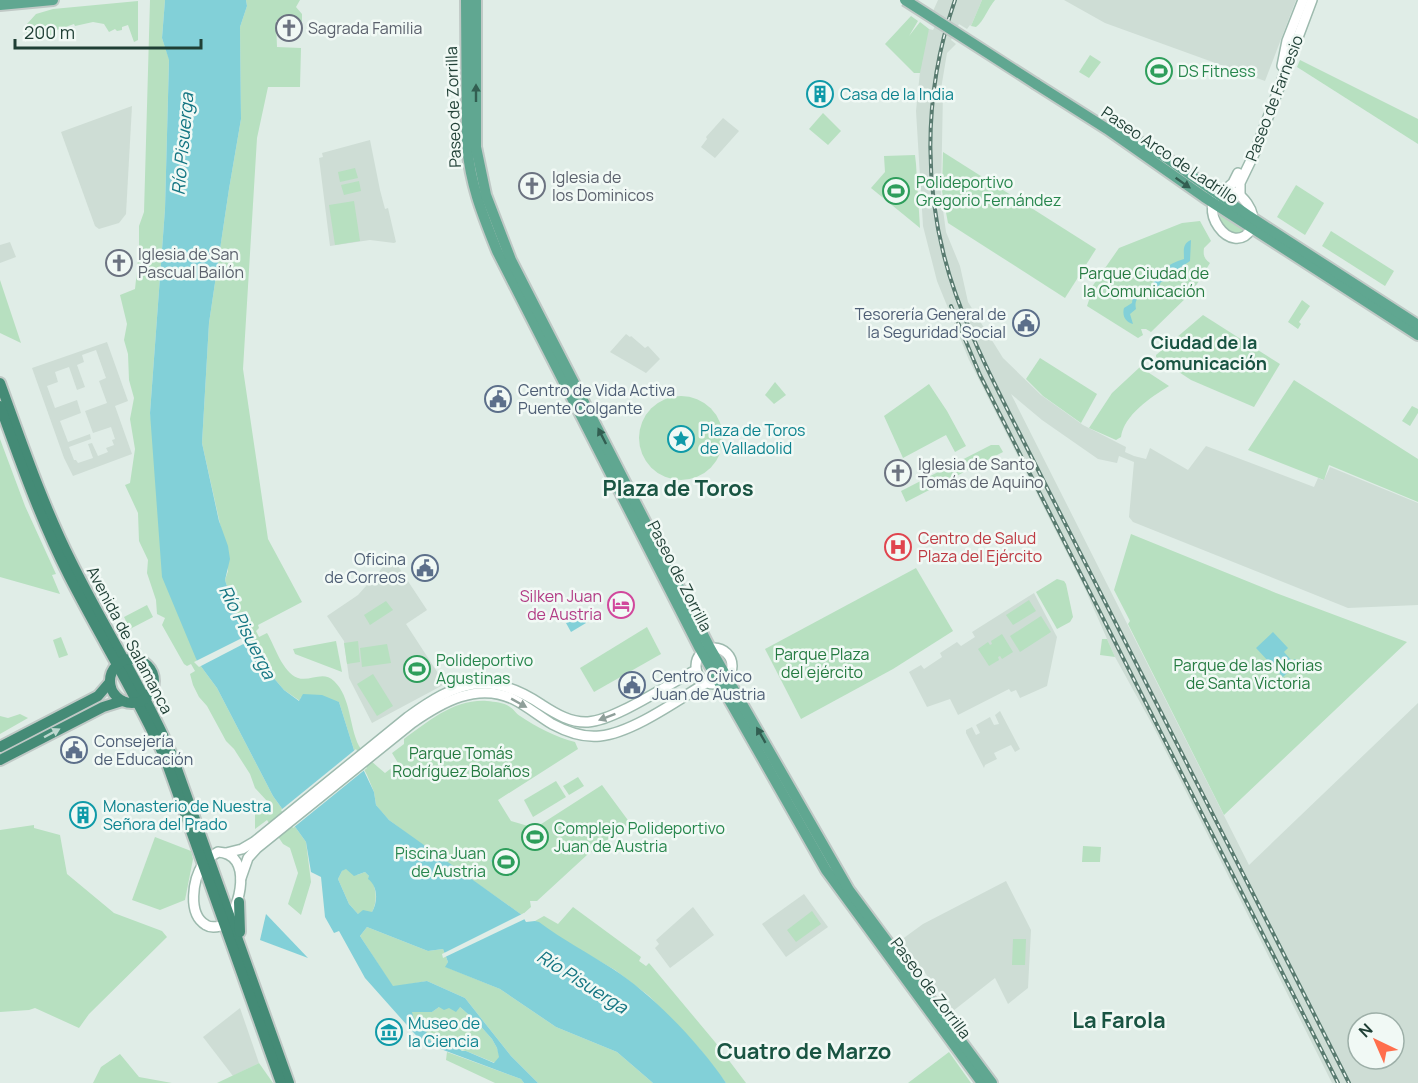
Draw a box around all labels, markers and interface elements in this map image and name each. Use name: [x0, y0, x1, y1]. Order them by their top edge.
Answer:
scale bar: [15, 12, 201, 50]
church icon: Sagrada Familia: [274, 13, 304, 43]
place label: Sagrada Familia: [308, 17, 422, 39]
text: 200 m: [24, 20, 75, 44]
street label: Paseo de Farnesio: [1240, 32, 1308, 164]
street label: Paseo de Zorrilla: [440, 46, 466, 168]
sports icon: DS Fitness: [1144, 56, 1174, 86]
place label: DS Fitness: [1178, 60, 1256, 82]
building icon: Casa de la India: [805, 79, 835, 109]
place label: Casa de la India: [840, 83, 954, 105]
one-way arrow: [471, 84, 481, 103]
water label: Río Pisuerga: [166, 91, 199, 196]
street label: Paseo Arco de Ladrillo: [1097, 101, 1243, 209]
place label: Iglesia de los Dominicos: [552, 166, 654, 206]
church icon: Iglesia de los Dominicos: [517, 171, 547, 201]
place label: Polideportivo Gregorio Fernández: [916, 171, 1061, 211]
sports icon: Polideportivo Gregorio Fernández: [881, 176, 911, 206]
one-way arrow: [1174, 177, 1190, 189]
place label: Iglesia de San Pascual Bailón: [138, 243, 244, 283]
church icon: Iglesia de San Pascual Bailón: [104, 248, 134, 278]
park label: Parque Ciudad de la Comunicación: [1079, 262, 1209, 302]
place label: Tesorería General de la Seguridad Social: [855, 303, 1006, 343]
public building icon: Tesorería General de la Seguridad Social: [1011, 308, 1041, 338]
district label: Ciudad de la Comunicación: [1141, 330, 1267, 375]
place label: Centro de Vida Activa Puente Colgante: [518, 379, 675, 419]
public building icon: Centro de Vida Activa Puente Colgante: [483, 384, 513, 414]
place label: Plaza de Toros de Valladolid: [700, 419, 806, 459]
place icon: Plaza de Toros de Valladolid: [666, 424, 696, 454]
one-way arrow: [598, 427, 607, 444]
place label: Iglesia de Santo Tomás de Aquino: [918, 453, 1044, 493]
church icon: Iglesia de Santo Tomás de Aquino: [883, 458, 913, 488]
district label: Plaza de Toros: [602, 473, 754, 503]
street label: Paseo de Zorrilla: [643, 517, 717, 635]
place label: Centro de Salud Plaza del Ejército: [918, 527, 1042, 567]
hospital icon: Centro de Salud Plaza del Ejército: [883, 532, 913, 562]
place label: Oficina de Correos: [325, 548, 406, 588]
public building icon: Oficina de Correos: [410, 553, 440, 583]
street label: Avenida de Salamanca: [82, 562, 178, 718]
water label: Río Pisuerga: [214, 581, 282, 683]
place label: Silken Juan de Austria: [520, 585, 602, 625]
hotel icon: Silken Juan de Austria: [606, 590, 636, 620]
park label: Parque Plaza del ejército: [775, 643, 869, 683]
place label: Polideportivo Agustinas: [436, 649, 533, 689]
sports icon: Polideportivo Agustinas: [402, 654, 432, 684]
park label: Parque de las Norias de Santa Victoria: [1174, 654, 1322, 694]
place label: Centro Cívico Juan de Austria: [652, 665, 765, 705]
public building icon: Centro Cívico Juan de Austria: [617, 670, 647, 700]
one-way arrow: [511, 698, 528, 708]
one-way arrow: [598, 713, 616, 722]
one-way arrow: [756, 727, 767, 743]
one-way arrow: [44, 728, 61, 738]
place label: Consejería de Educación: [94, 730, 193, 770]
public building icon: Consejería de Educación: [59, 735, 89, 765]
park label: Parque Tomás Rodríguez Bolaños: [392, 742, 530, 782]
place label: Monasterio de Nuestra Señora del Prado: [103, 795, 271, 835]
building icon: Monasterio de Nuestra Señora del Prado: [68, 800, 98, 830]
place label: Complejo Polideportivo Juan de Austria: [554, 817, 725, 857]
sports icon: Complejo Polideportivo Juan de Austria: [520, 822, 550, 852]
place label: Piscina Juan de Austria: [395, 842, 486, 882]
sports icon: Piscina Juan de Austria: [491, 847, 521, 877]
street label: Paseo de Zorrilla: [886, 933, 976, 1043]
water label: Río Pisuerga: [533, 944, 633, 1019]
district label: La Farola: [1072, 1005, 1166, 1035]
north arrow: [1346, 1011, 1406, 1071]
place label: Museo de la Ciencia: [408, 1012, 480, 1052]
museum icon: Museo de la Ciencia: [374, 1017, 404, 1047]
text: N: [1354, 1018, 1377, 1042]
district label: Cuatro de Marzo: [717, 1036, 891, 1066]

